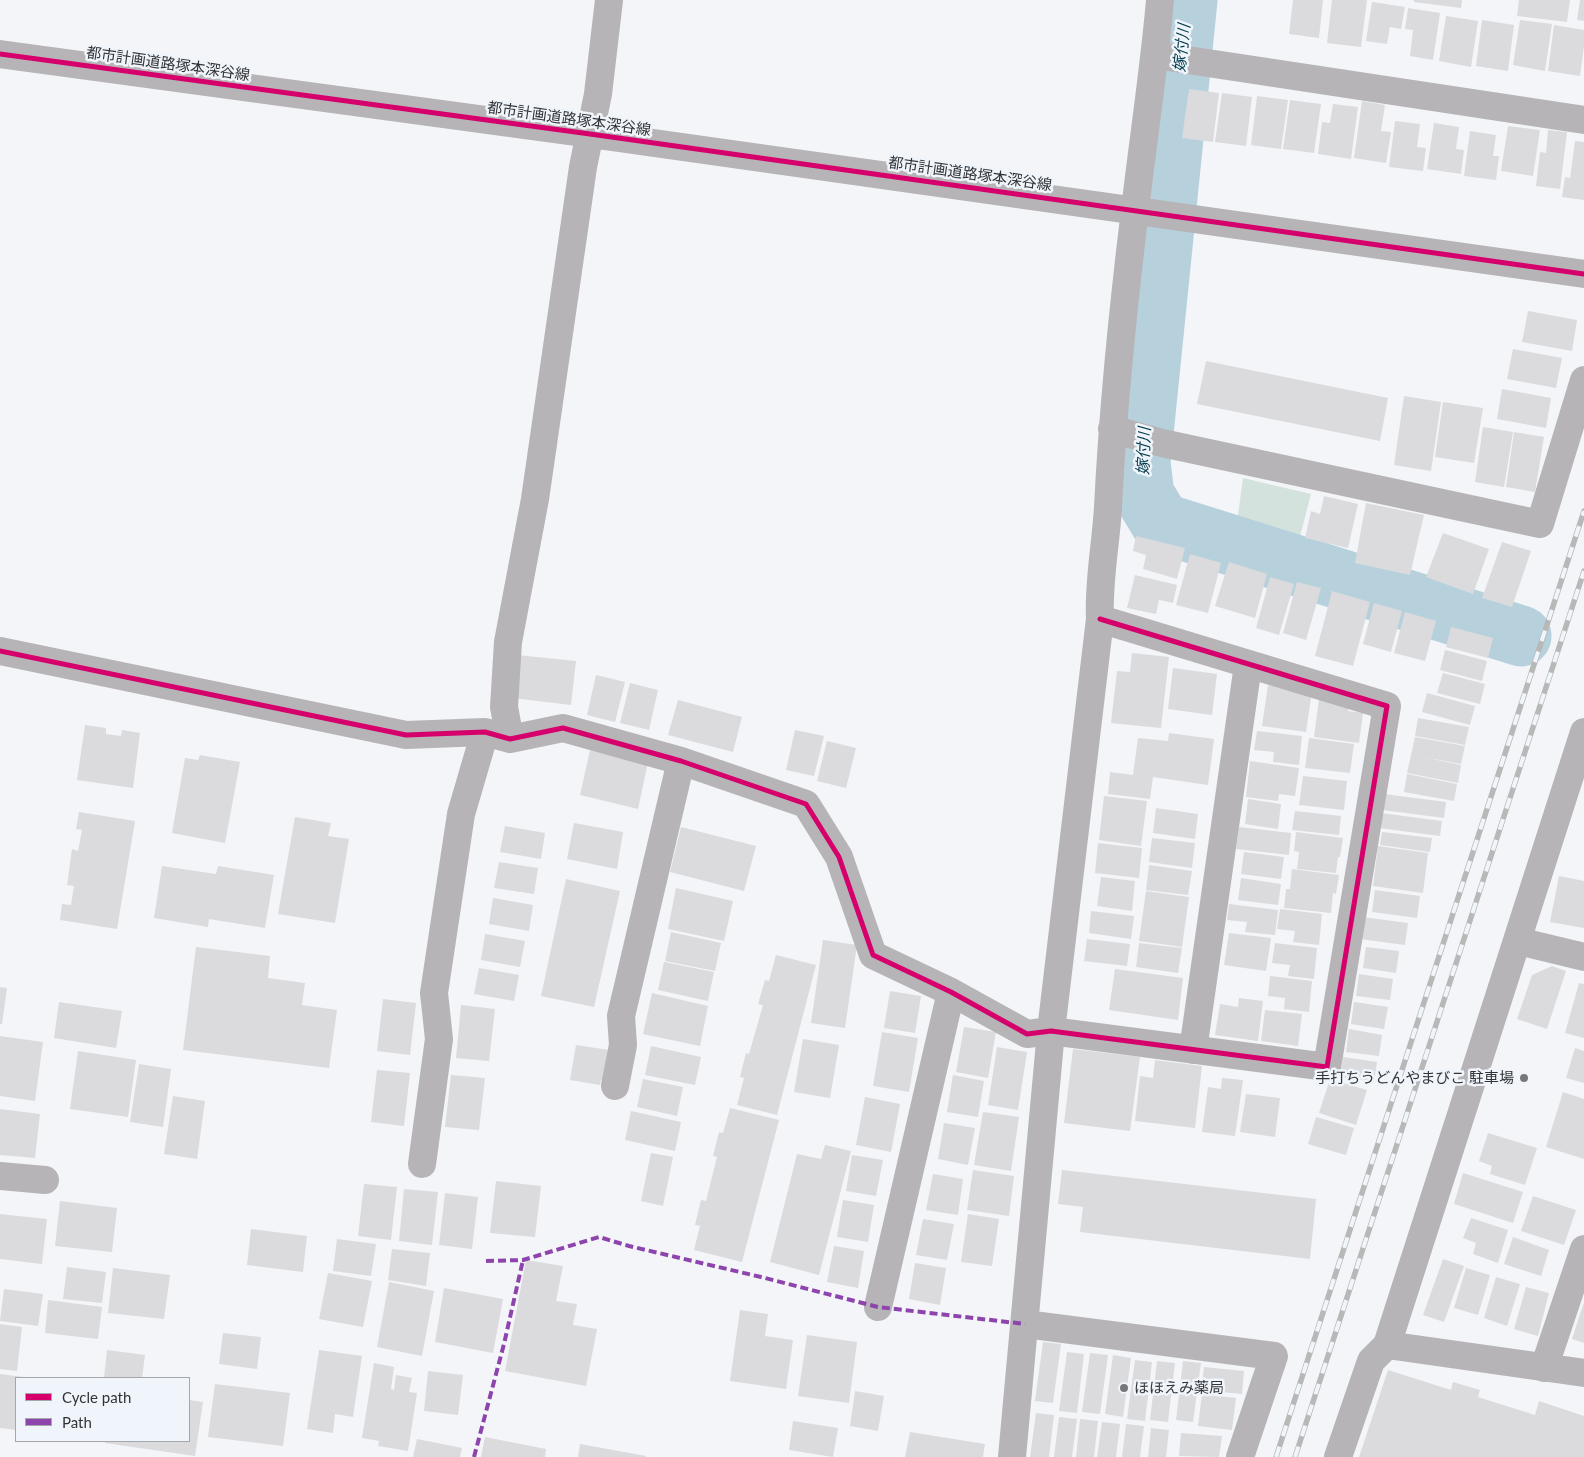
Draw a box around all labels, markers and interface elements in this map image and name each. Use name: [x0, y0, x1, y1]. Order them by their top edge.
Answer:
water label: 嫁付川: [1170, 23, 1194, 73]
street label: 都市計画道路塚本深谷線: [85, 44, 251, 84]
street label: 都市計画道路塚本深谷線: [486, 99, 652, 139]
street label: 都市計画道路塚本深谷線: [887, 154, 1053, 194]
water label: 嫁付川: [1134, 427, 1154, 475]
place label: 手打ちうどんやまびこ 駐車場: [1315, 1069, 1514, 1087]
marker: 手打ちうどんやまびこ 駐車場: [1518, 1072, 1530, 1084]
legend: [15, 1377, 190, 1442]
place label: ほほえみ薬局: [1134, 1379, 1224, 1397]
marker: ほほえみ薬局: [1118, 1382, 1130, 1394]
text: Cycle path: [62, 1388, 131, 1406]
text: Path: [62, 1413, 92, 1431]

